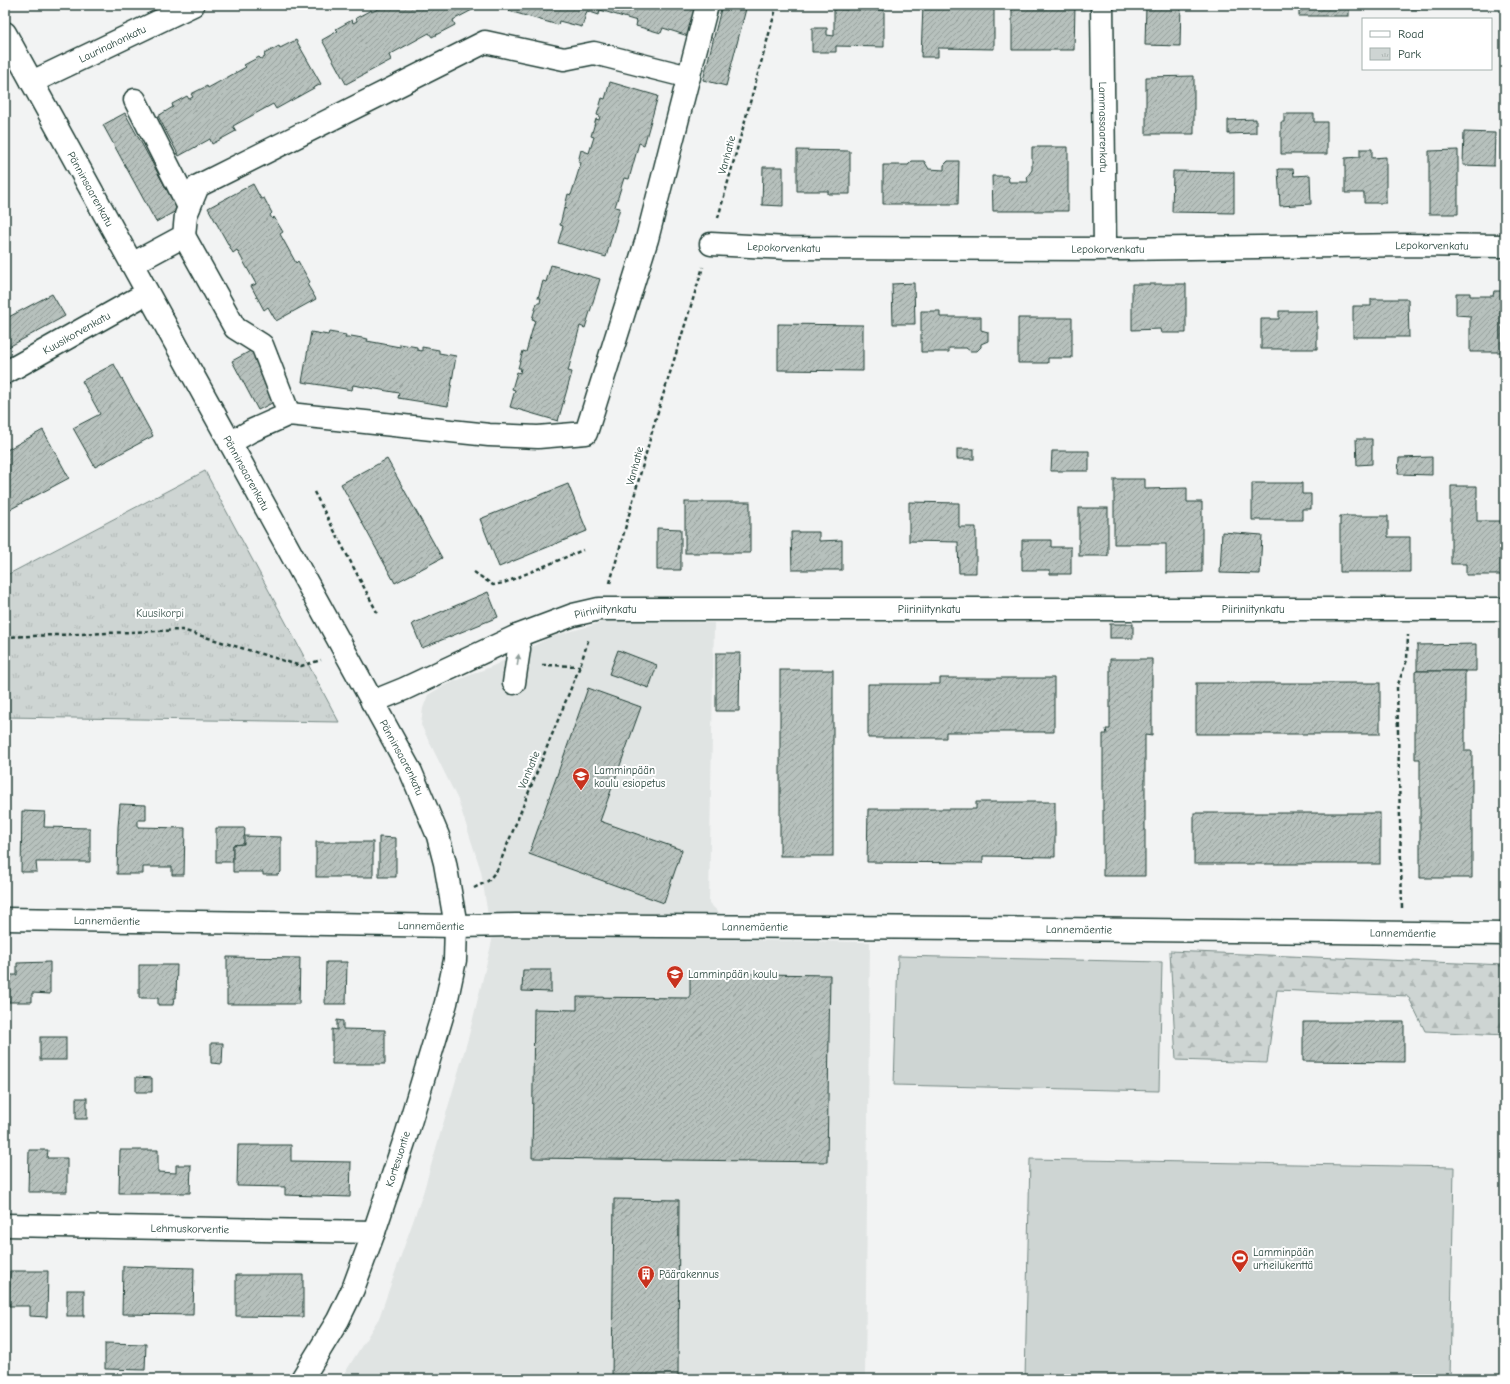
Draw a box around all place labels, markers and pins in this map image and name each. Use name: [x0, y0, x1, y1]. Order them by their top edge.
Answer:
place label: Lamminpään koulu esiopetus: [594, 764, 666, 790]
school or university icon: Lamminpään koulu esiopetus: [571, 766, 591, 791]
school or university icon: Lamminpään koulu: [665, 964, 685, 989]
place label: Lamminpään koulu: [688, 968, 777, 981]
place label: Lamminpään urheilukenttä: [1253, 1246, 1314, 1272]
sports icon: Lamminpään urheilukenttä: [1230, 1248, 1250, 1273]
building icon: Päärakennus: [636, 1264, 656, 1289]
place label: Päärakennus: [659, 1268, 719, 1281]

